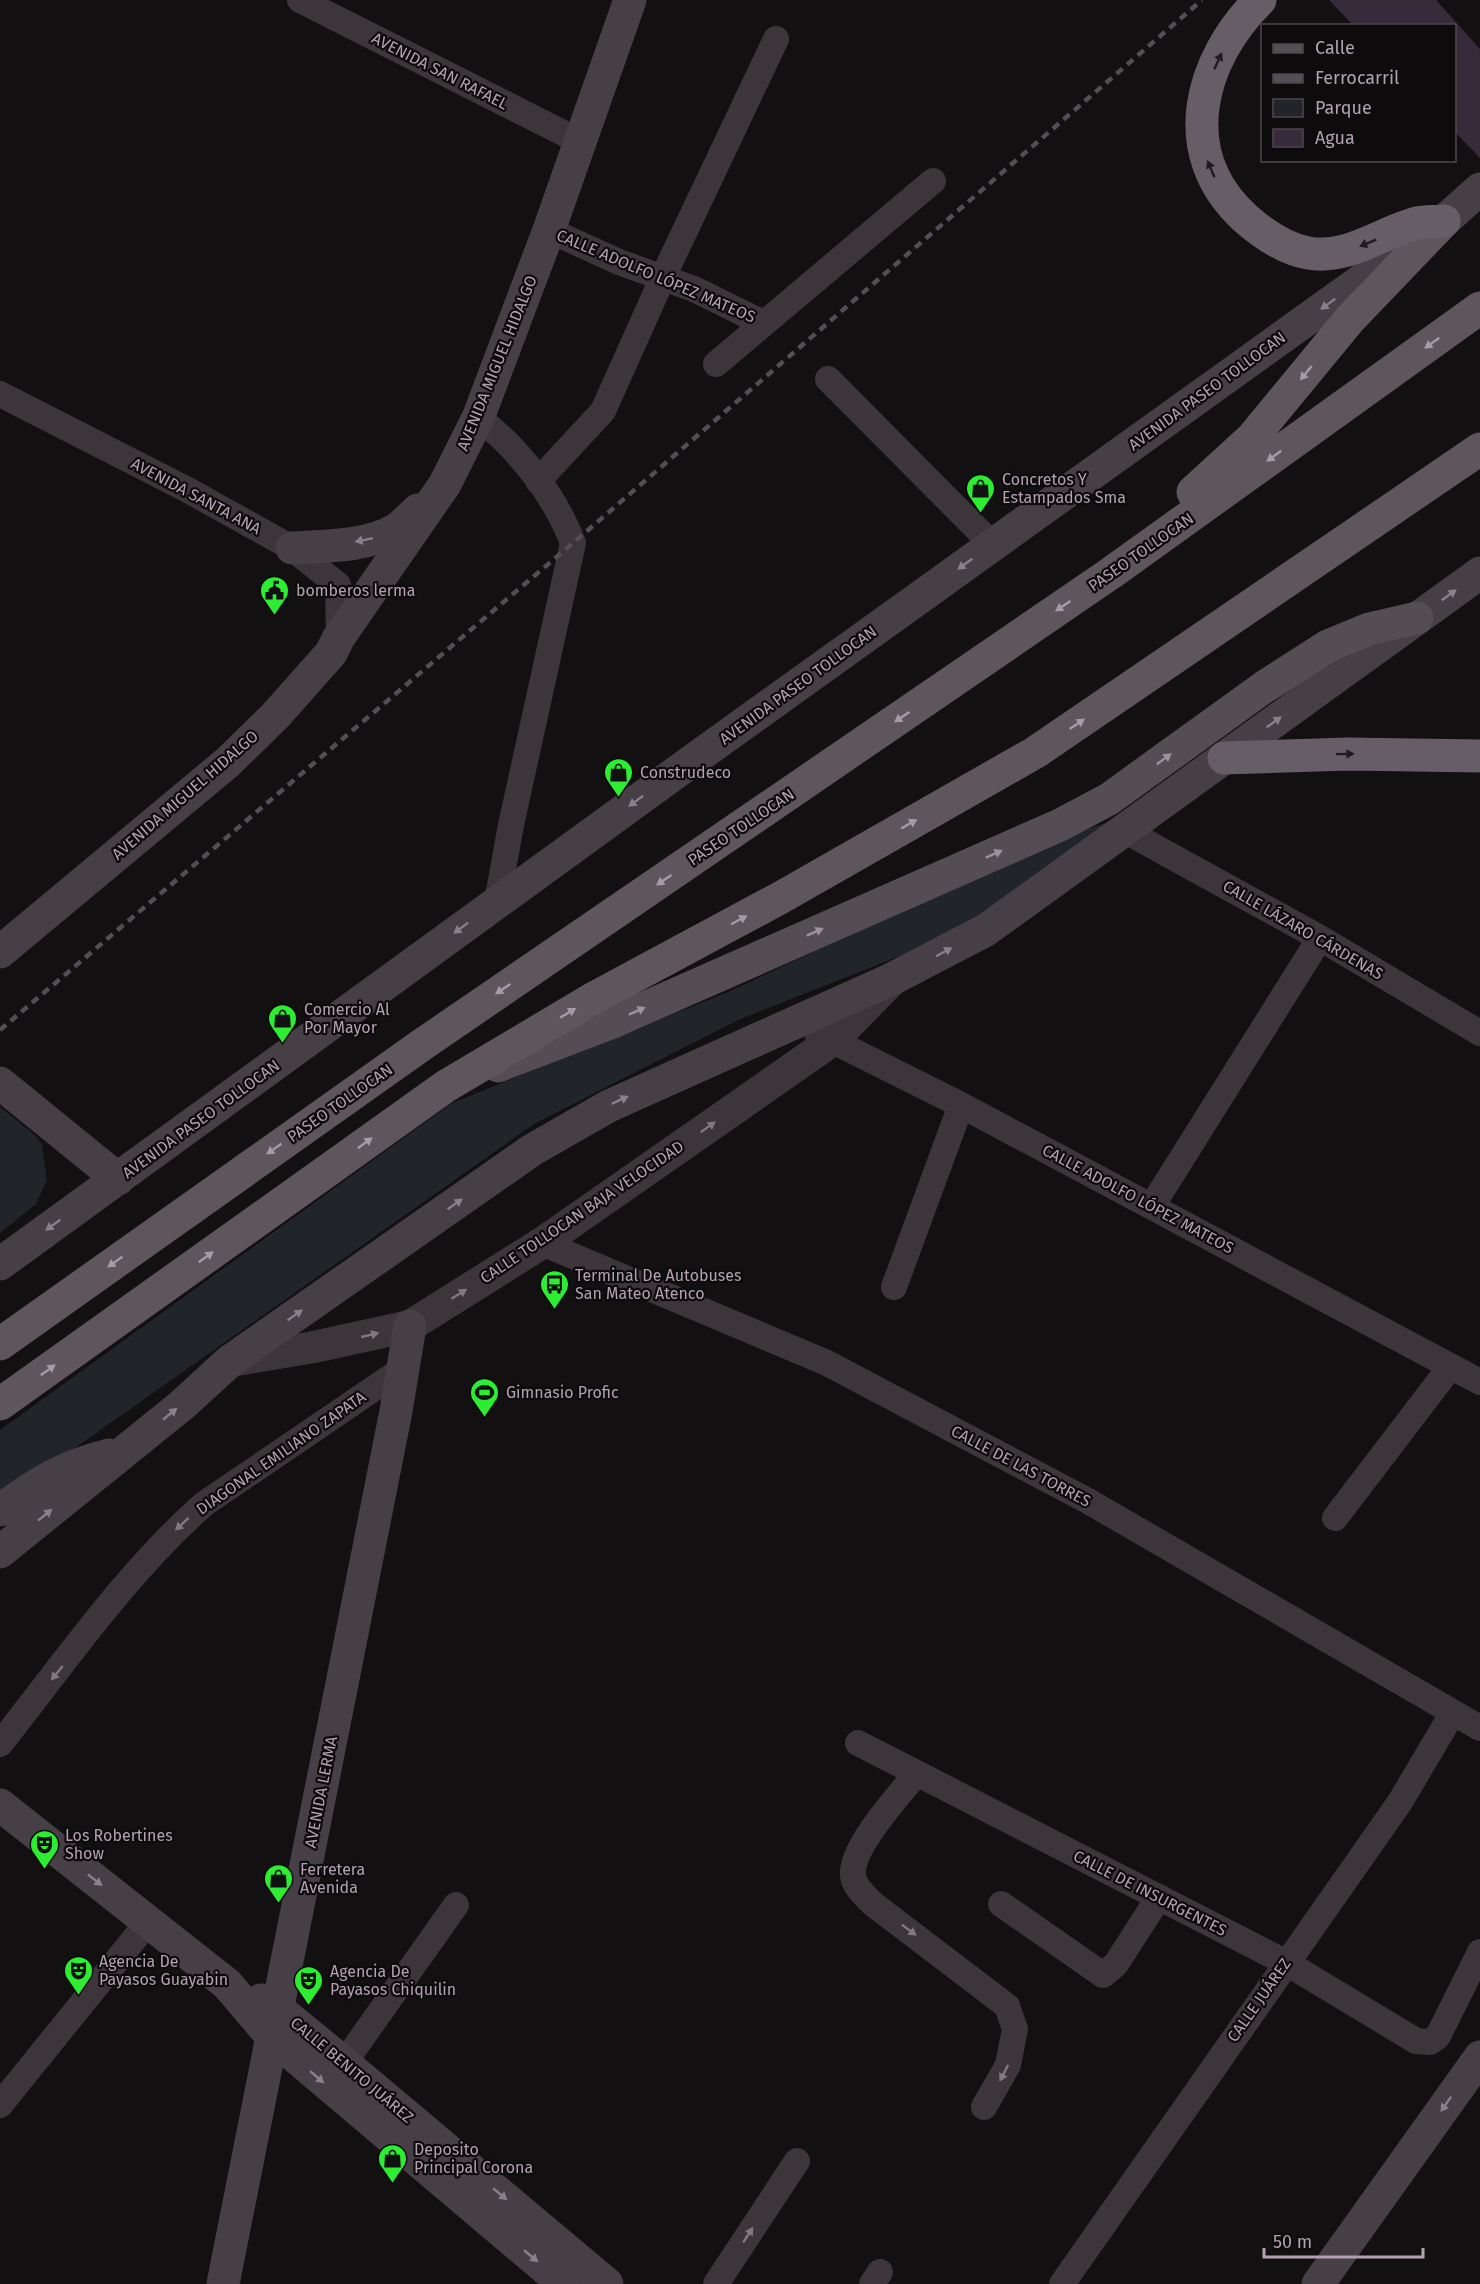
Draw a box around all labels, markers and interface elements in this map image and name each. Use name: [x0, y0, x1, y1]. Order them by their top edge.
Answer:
legend: [1261, 24, 1456, 162]
street label: AVENIDA SAN RAFAEL: [369, 28, 511, 114]
text: Calle: [1315, 37, 1355, 59]
one-way arrow: [1213, 52, 1222, 69]
text: Ferrocarril: [1315, 67, 1399, 89]
text: Parque: [1315, 97, 1372, 119]
text: Agua: [1315, 127, 1355, 149]
one-way arrow: [1206, 160, 1216, 178]
street label: CALLE ADOLFO LÓPEZ MATEOS: [554, 224, 759, 327]
one-way arrow: [1359, 238, 1377, 248]
street label: AVENIDA MIGUEL HIDALGO: [453, 272, 541, 454]
one-way arrow: [1321, 298, 1337, 310]
street label: AVENIDA PASEO TOLLOCAN: [1125, 328, 1289, 454]
one-way arrow: [1425, 336, 1440, 348]
one-way arrow: [1300, 365, 1313, 380]
one-way arrow: [1267, 450, 1283, 462]
street label: AVENIDA SANTA ANA: [128, 454, 265, 539]
place label: Concretos Y Estampados Sma: [1002, 470, 1126, 507]
shop icon: Concretos Y Estampados Sma: [965, 472, 997, 514]
street label: PASEO TOLLOCAN: [1085, 509, 1197, 595]
one-way arrow: [355, 536, 374, 545]
one-way arrow: [957, 558, 973, 570]
public building icon: bomberos lerma: [259, 574, 291, 616]
place label: bomberos lerma: [296, 581, 415, 600]
one-way arrow: [1440, 589, 1456, 601]
one-way arrow: [1055, 601, 1071, 612]
street label: AVENIDA PASEO TOLLOCAN: [716, 622, 880, 748]
one-way arrow: [895, 711, 911, 723]
one-way arrow: [1265, 716, 1281, 728]
one-way arrow: [1068, 718, 1084, 730]
street label: AVENIDA MIGUEL HIDALGO: [108, 726, 262, 864]
one-way arrow: [1336, 749, 1355, 759]
one-way arrow: [1156, 754, 1171, 766]
shop icon: Construdeco: [603, 756, 635, 798]
place label: Construdeco: [640, 763, 731, 782]
street label: PASEO TOLLOCAN: [684, 784, 798, 870]
one-way arrow: [629, 795, 645, 807]
one-way arrow: [901, 819, 918, 829]
one-way arrow: [985, 849, 1002, 858]
one-way arrow: [657, 874, 673, 886]
street label: CALLE LÁZARO CÁRDENAS: [1220, 875, 1387, 984]
one-way arrow: [731, 915, 748, 924]
one-way arrow: [454, 922, 470, 934]
one-way arrow: [807, 928, 824, 937]
one-way arrow: [936, 947, 953, 957]
one-way arrow: [495, 983, 511, 994]
place label: Comercio Al Por Mayor: [304, 1000, 390, 1037]
shop icon: Comercio Al Por Mayor: [267, 1002, 299, 1044]
one-way arrow: [628, 1006, 646, 1015]
one-way arrow: [560, 1008, 577, 1018]
street label: AVENIDA PASEO TOLLOCAN: [119, 1056, 283, 1182]
street label: PASEO TOLLOCAN: [284, 1060, 396, 1146]
one-way arrow: [612, 1096, 629, 1105]
one-way arrow: [700, 1122, 716, 1133]
one-way arrow: [356, 1137, 372, 1149]
street label: CALLE TOLLOCAN BAJA VELOCIDAD: [477, 1137, 687, 1287]
street label: CALLE ADOLFO LÓPEZ MATEOS: [1039, 1139, 1238, 1258]
one-way arrow: [267, 1143, 283, 1155]
one-way arrow: [447, 1198, 463, 1210]
one-way arrow: [46, 1219, 61, 1231]
one-way arrow: [198, 1251, 214, 1263]
one-way arrow: [108, 1256, 124, 1268]
place label: Terminal De Autobuses San Mateo Atenco: [575, 1266, 741, 1303]
bus stop icon: Terminal De Autobuses San Mateo Atenco: [538, 1268, 570, 1310]
one-way arrow: [451, 1288, 467, 1299]
one-way arrow: [287, 1309, 303, 1321]
one-way arrow: [361, 1330, 380, 1339]
one-way arrow: [39, 1364, 55, 1376]
sports icon: Gimnasio Profic: [469, 1376, 501, 1418]
place label: Gimnasio Profic: [506, 1383, 619, 1402]
street label: DIAGONAL EMILIANO ZAPATA: [193, 1387, 370, 1519]
one-way arrow: [162, 1408, 177, 1421]
street label: CALLE DE LAS TORRES: [948, 1421, 1094, 1511]
one-way arrow: [37, 1509, 53, 1522]
one-way arrow: [175, 1517, 190, 1530]
one-way arrow: [50, 1665, 63, 1681]
street label: AVENIDA LERMA: [301, 1734, 341, 1849]
place label: Los Robertines Show: [65, 1826, 173, 1863]
theatre icon: Los Robertines Show: [28, 1828, 60, 1870]
street label: CALLE DE INSURGENTES: [1070, 1846, 1230, 1940]
place label: Ferretera Avenida: [300, 1860, 365, 1897]
shop icon: Ferretera Avenida: [263, 1862, 295, 1904]
one-way arrow: [88, 1874, 103, 1886]
one-way arrow: [901, 1924, 916, 1936]
place label: Agencia De Payasos Guayabin: [99, 1952, 228, 1989]
theatre icon: Agencia De Payasos Guayabin: [62, 1954, 94, 1996]
street label: CALLE JUÁREZ: [1222, 1954, 1295, 2045]
place label: Agencia De Payasos Chiquilin: [330, 1962, 456, 1999]
theatre icon: Agencia De Payasos Chiquilin: [293, 1964, 325, 2006]
street label: CALLE BENITO JUÁREZ: [287, 2012, 418, 2127]
one-way arrow: [999, 2065, 1008, 2082]
one-way arrow: [309, 2070, 324, 2083]
one-way arrow: [1440, 2096, 1452, 2112]
place label: Deposito Principal Corona: [414, 2140, 533, 2177]
shop icon: Deposito Principal Corona: [377, 2142, 409, 2184]
one-way arrow: [492, 2188, 508, 2201]
scale bar: [1264, 2221, 1423, 2259]
one-way arrow: [742, 2227, 753, 2243]
text: 50 m: [1273, 2231, 1312, 2253]
one-way arrow: [523, 2249, 538, 2262]

